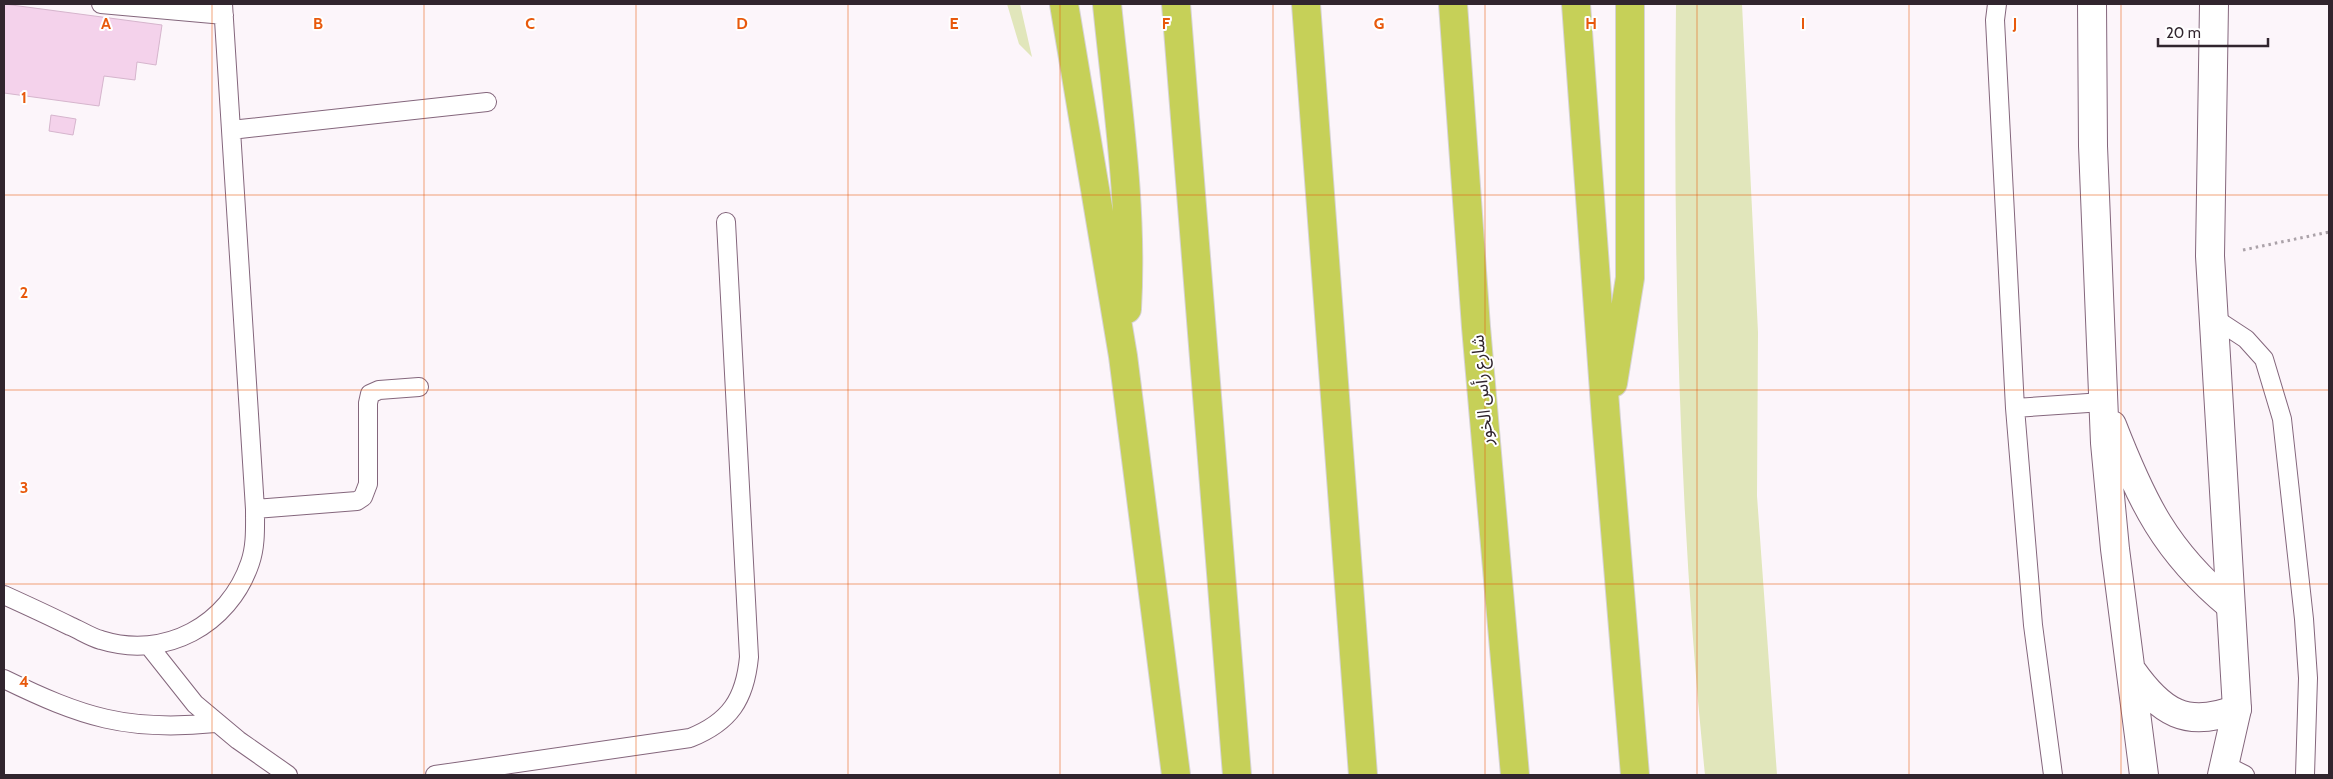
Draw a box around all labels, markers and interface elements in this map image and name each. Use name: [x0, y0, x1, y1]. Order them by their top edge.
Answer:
text: A: [101, 14, 111, 33]
text: B: [313, 14, 323, 33]
text: C: [525, 14, 535, 33]
text: D: [736, 14, 748, 33]
text: E: [949, 14, 959, 33]
text: F: [1162, 14, 1171, 33]
text: G: [1374, 14, 1384, 33]
text: H: [1585, 14, 1597, 33]
text: I: [1801, 14, 1805, 33]
text: J: [2012, 14, 2017, 33]
scale bar: [2158, 15, 2268, 47]
text: 20 m: [2166, 24, 2201, 42]
text: 1: [21, 88, 27, 107]
text: 2: [20, 283, 28, 302]
street label: شارع رأس الخور: [1466, 334, 1501, 447]
text: 3: [20, 478, 28, 497]
text: 4: [19, 672, 29, 691]

